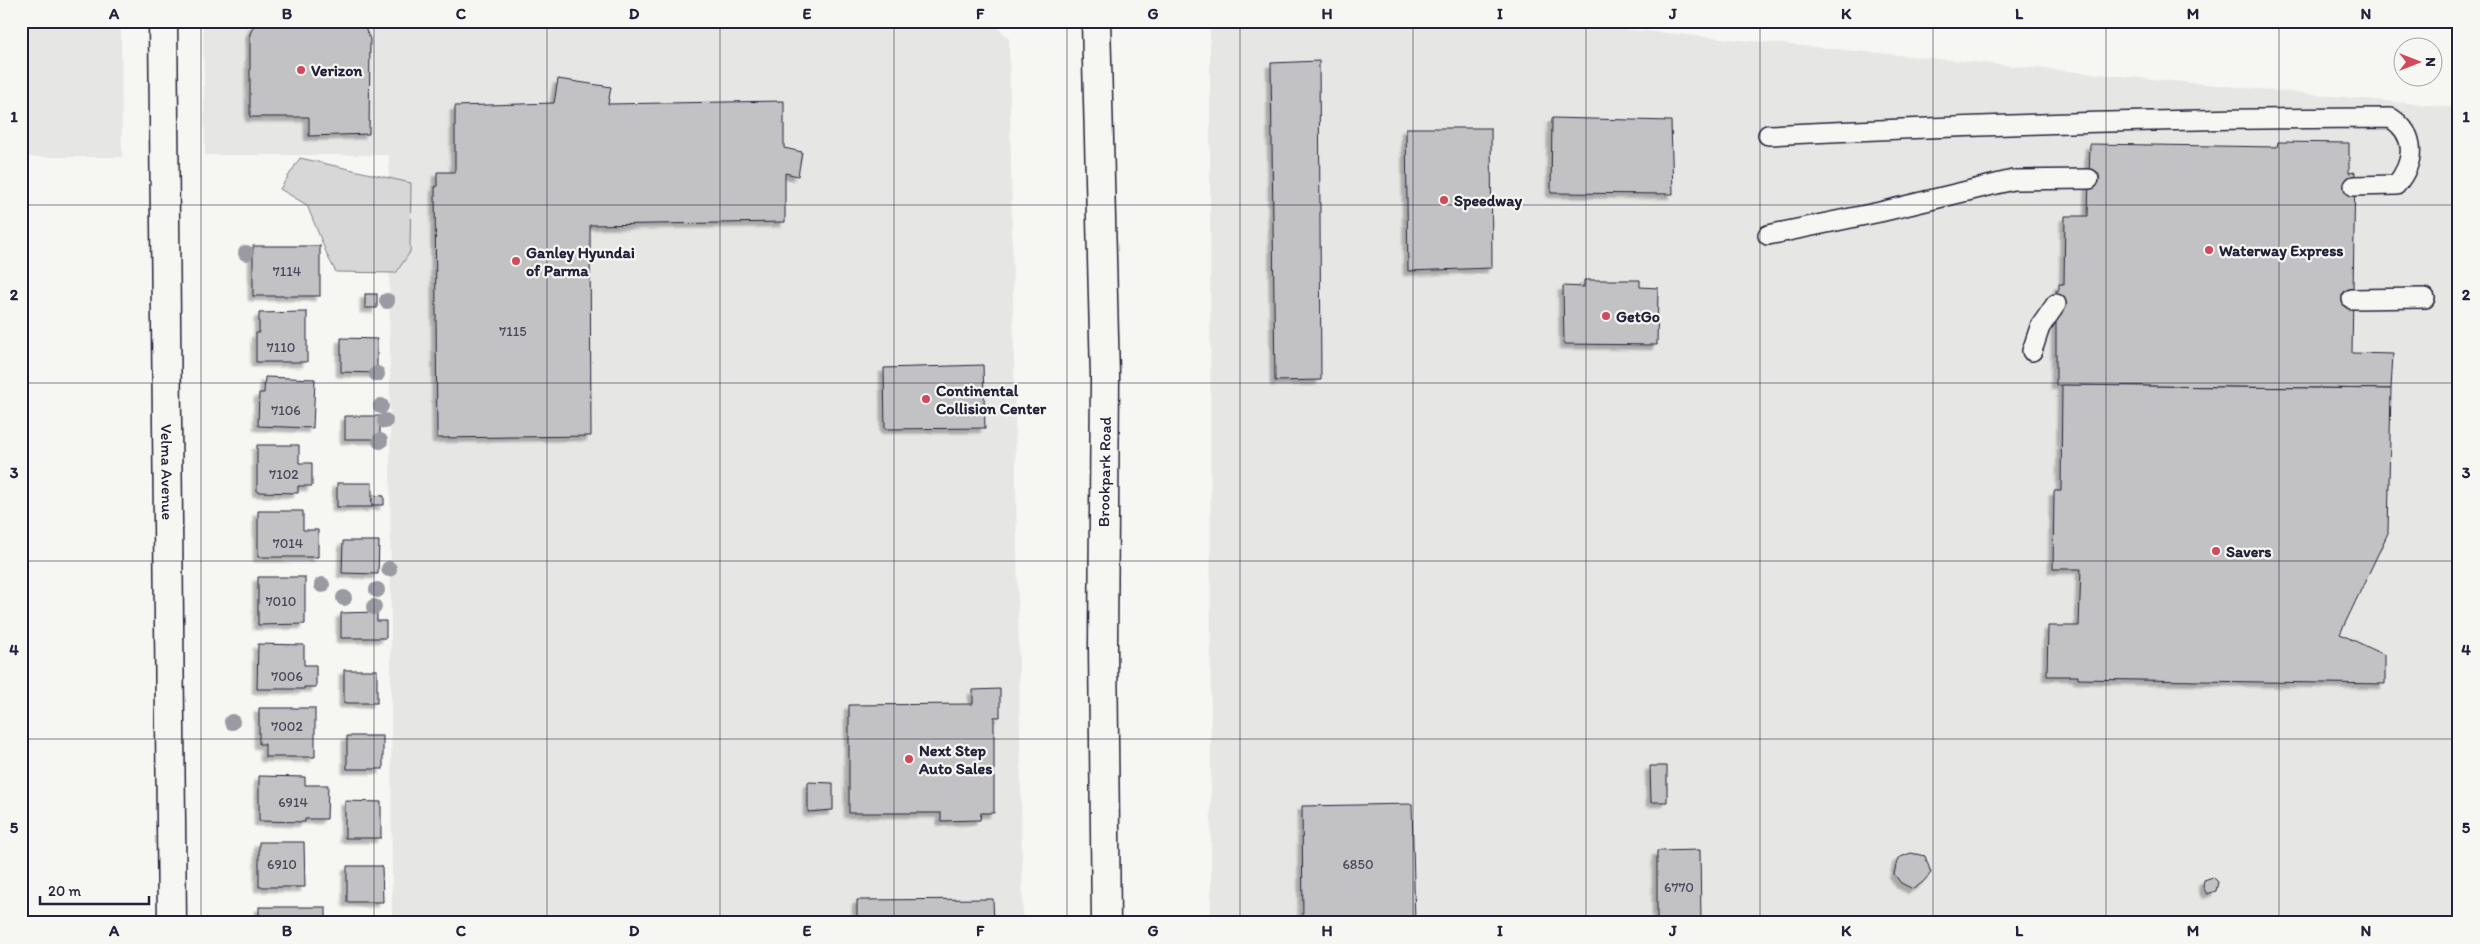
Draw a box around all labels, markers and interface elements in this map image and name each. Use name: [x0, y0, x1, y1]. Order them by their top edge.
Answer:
text: A: [108, 4, 120, 23]
text: B: [282, 4, 293, 23]
text: C: [456, 4, 467, 23]
text: D: [629, 4, 640, 23]
text: E: [803, 4, 812, 23]
text: F: [976, 4, 985, 23]
text: G: [1147, 4, 1159, 23]
text: H: [1321, 4, 1333, 23]
text: I: [1497, 4, 1503, 23]
text: J: [1668, 4, 1677, 23]
text: K: [1841, 4, 1852, 23]
text: L: [2015, 4, 2024, 23]
text: M: [2187, 4, 2199, 23]
text: N: [2361, 4, 2371, 23]
north arrow: [2392, 38, 2442, 88]
text: N: [2422, 57, 2439, 67]
place label: Verizon: [311, 61, 363, 80]
marker: Verizon: [295, 64, 307, 76]
text: 1: [10, 107, 18, 126]
text: 1: [2462, 107, 2470, 126]
place label: Speedway: [1454, 191, 1522, 211]
marker: Speedway: [1438, 194, 1450, 206]
place label: Waterway Express: [2219, 241, 2343, 261]
place label: Ganley Hyundai of Parma: [526, 243, 635, 280]
marker: Waterway Express: [2203, 244, 2215, 256]
marker: Ganley Hyundai of Parma: [510, 255, 522, 267]
house number: 7114: [273, 263, 302, 280]
text: 2: [10, 285, 19, 304]
text: 2: [2462, 285, 2471, 304]
place label: GetGo: [1616, 307, 1660, 326]
marker: GetGo: [1600, 310, 1612, 322]
house number: 7115: [499, 323, 527, 340]
house number: 7110: [267, 339, 295, 356]
place label: Continental Collision Center: [936, 381, 1047, 418]
marker: Continental Collision Center: [920, 393, 932, 405]
house number: 7106: [271, 402, 301, 419]
street label: Brookpark Road: [1094, 416, 1115, 527]
street label: Velma Avenue: [157, 424, 177, 520]
text: 3: [10, 463, 19, 482]
text: 3: [2462, 463, 2471, 482]
house number: 7102: [269, 466, 299, 483]
house number: 7014: [273, 535, 304, 552]
place label: Savers: [2226, 542, 2272, 561]
marker: Savers: [2210, 545, 2222, 557]
house number: 7010: [266, 593, 296, 610]
text: 4: [9, 640, 19, 659]
text: 4: [2461, 640, 2471, 659]
house number: 7006: [271, 668, 303, 685]
house number: 7002: [271, 718, 303, 735]
place label: Next Step Auto Sales: [918, 741, 992, 778]
marker: Next Step Auto Sales: [903, 753, 915, 765]
house number: 6914: [278, 794, 308, 811]
text: 5: [10, 818, 19, 837]
text: 5: [2462, 818, 2471, 837]
house number: 6910: [267, 856, 297, 873]
house number: 6850: [1342, 856, 1374, 873]
scale bar: [40, 874, 149, 906]
house number: 6770: [1664, 879, 1694, 896]
text: 20 m: [48, 882, 82, 900]
text: A: [108, 921, 120, 940]
text: B: [282, 921, 293, 940]
text: C: [456, 921, 467, 940]
text: D: [629, 921, 640, 940]
text: E: [803, 921, 812, 940]
text: F: [976, 921, 985, 940]
text: G: [1147, 921, 1159, 940]
text: H: [1321, 921, 1333, 940]
text: I: [1497, 921, 1503, 940]
text: J: [1668, 921, 1677, 940]
text: K: [1841, 921, 1852, 940]
text: L: [2015, 921, 2024, 940]
text: M: [2187, 921, 2199, 940]
text: N: [2361, 921, 2371, 940]

